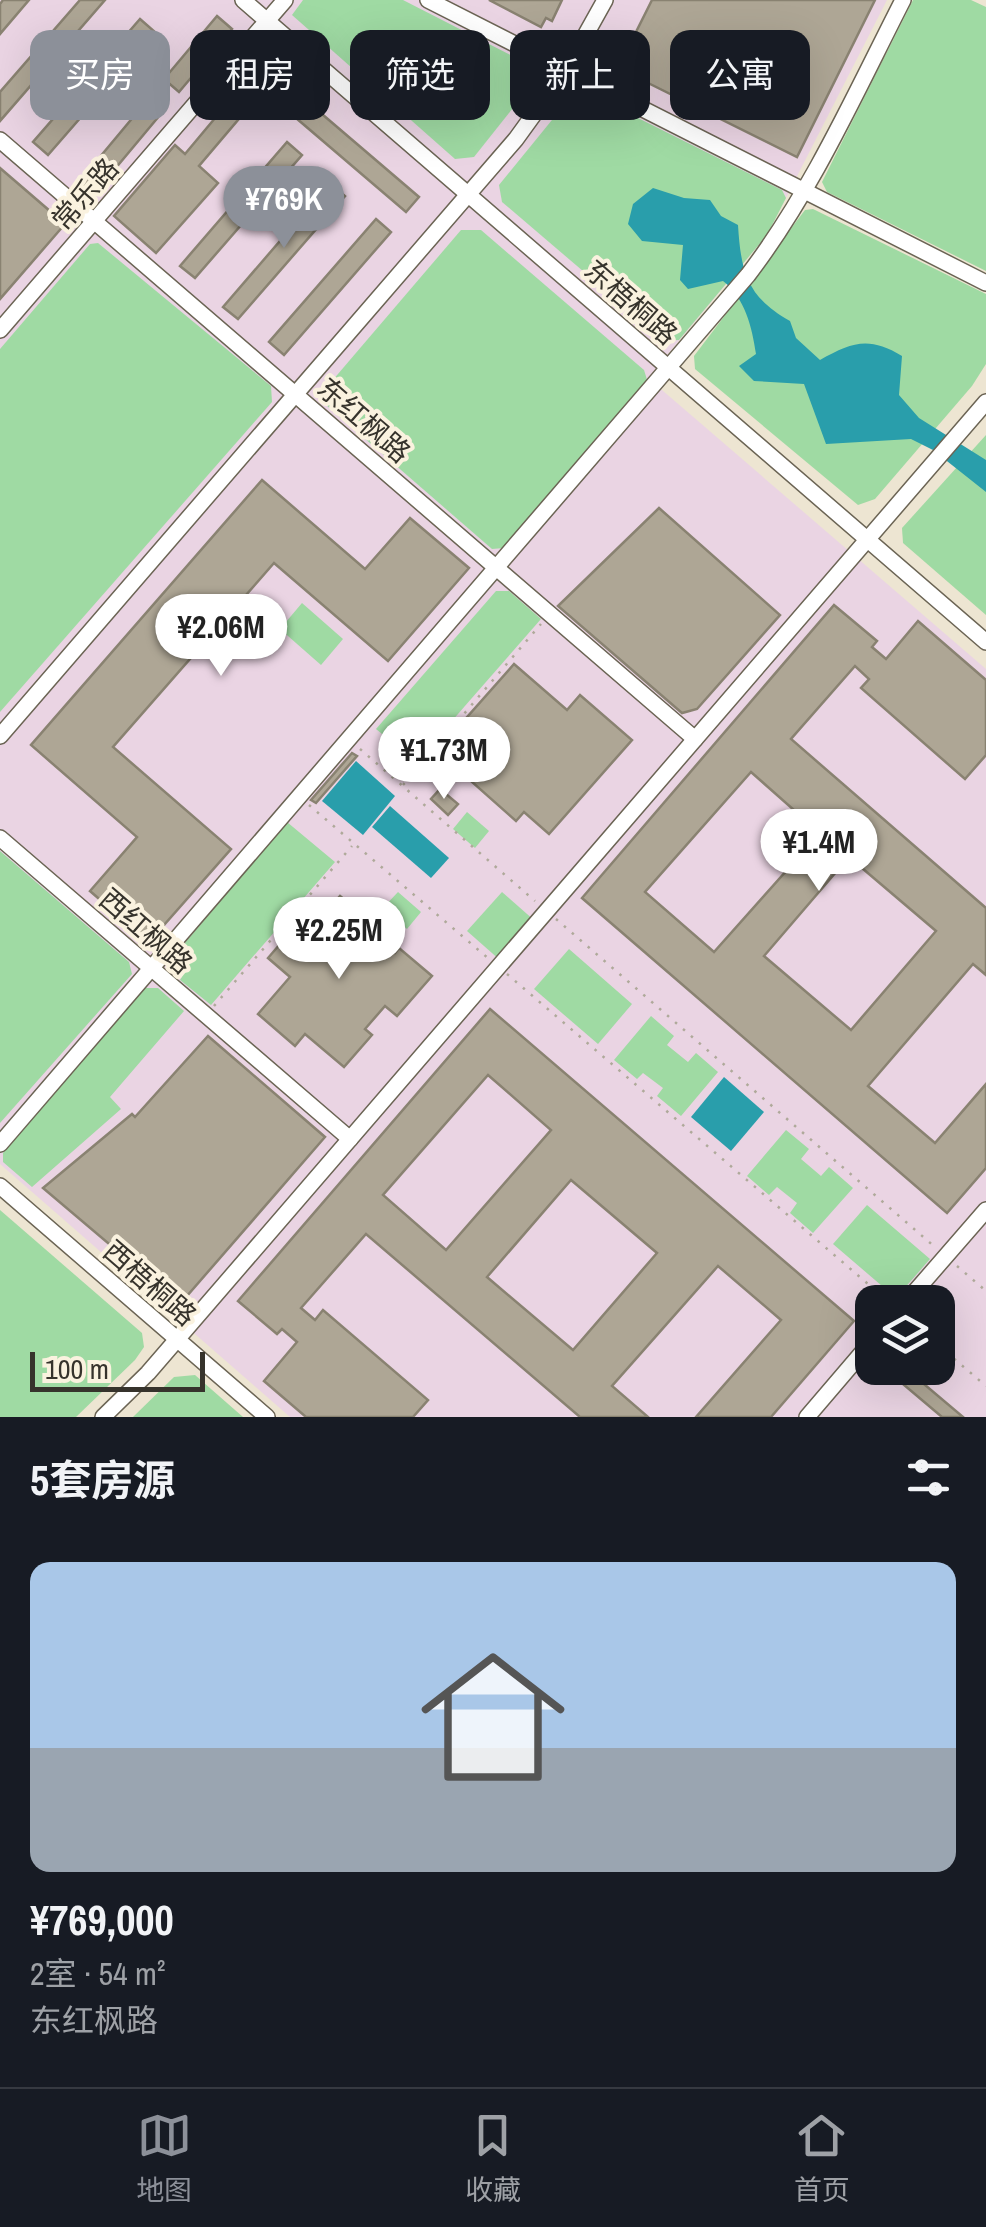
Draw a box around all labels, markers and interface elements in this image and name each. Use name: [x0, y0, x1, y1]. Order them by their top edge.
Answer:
chip: 买房: [30, 30, 170, 120]
chip: 租房: [190, 30, 330, 120]
chip: 筛选: [350, 30, 490, 120]
chip: 新上: [510, 30, 650, 120]
chip: 公寓: [670, 30, 810, 120]
street label: 常乐路: [43, 150, 127, 238]
pin: ¥769K: [214, 166, 354, 251]
text: ¥769K: [245, 177, 323, 220]
street label: 东梧桐路: [576, 251, 686, 353]
street label: 东红枫路: [309, 369, 419, 471]
pin: ¥2.06M: [140, 594, 302, 679]
text: ¥2.06M: [177, 605, 265, 648]
pin: ¥1.73M: [363, 717, 525, 802]
text: ¥1.73M: [400, 728, 488, 771]
pin: ¥1.4M: [749, 809, 889, 894]
text: ¥1.4M: [783, 820, 855, 863]
street label: 西红枫路: [91, 880, 201, 982]
pin: ¥2.25M: [258, 897, 420, 982]
text: ¥2.25M: [295, 908, 383, 951]
street label: 西梧桐路: [95, 1232, 205, 1334]
map controls: [855, 1285, 955, 1385]
button: layers: [855, 1285, 955, 1385]
scale bar: [30, 1347, 205, 1392]
text: 100 m: [45, 1350, 109, 1388]
icon: filters: [901, 1450, 956, 1505]
text: 5套房源: [30, 1452, 175, 1508]
icon: home: [403, 1627, 583, 1807]
text: ¥769,000: [30, 1892, 174, 1948]
text: 2室 · 54 m²: [30, 1952, 166, 1995]
text: 东红枫路: [30, 1999, 158, 2042]
tab: 地图: [136, 2108, 192, 2209]
tab: 收藏: [465, 2108, 521, 2209]
tab: 首页: [794, 2108, 850, 2209]

